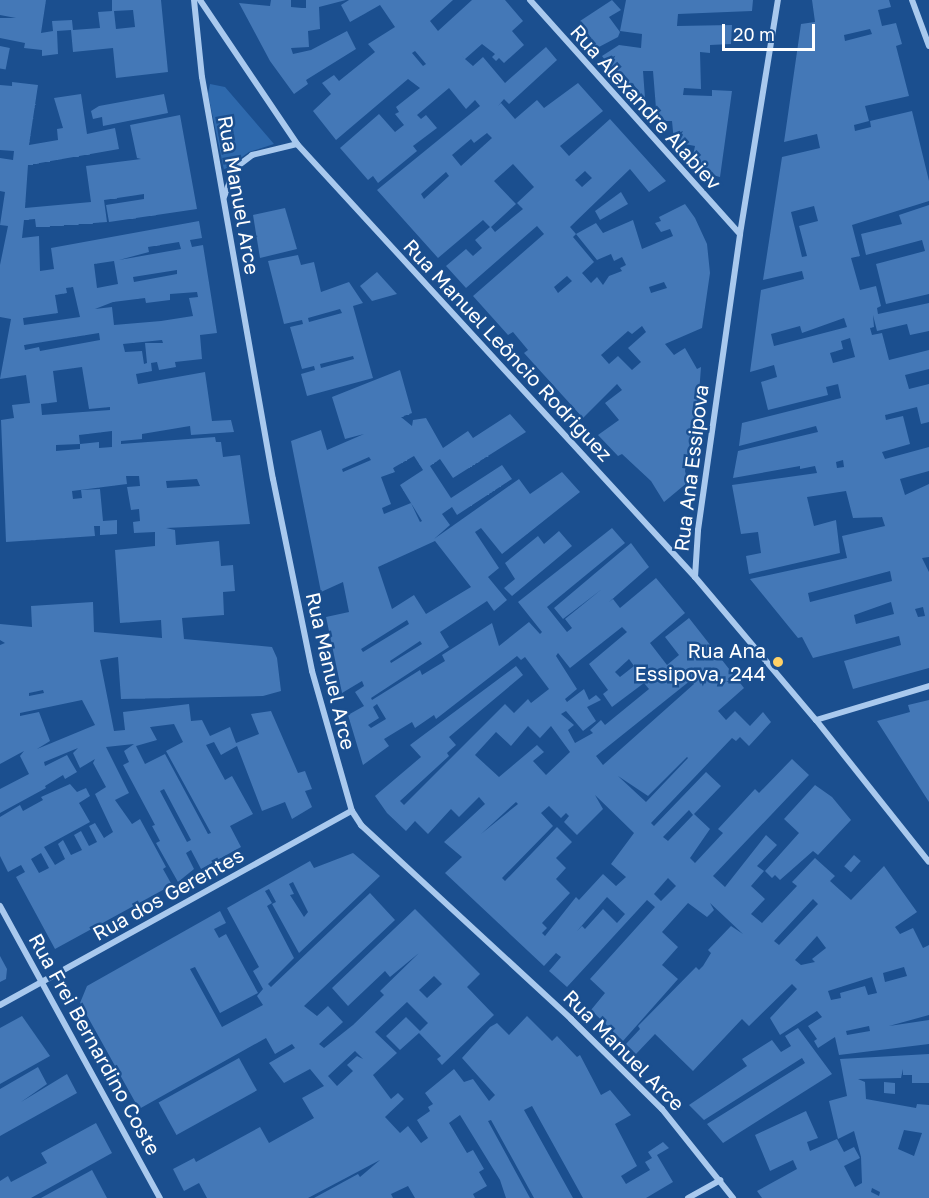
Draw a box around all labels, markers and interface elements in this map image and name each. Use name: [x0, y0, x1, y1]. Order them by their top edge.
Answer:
scale bar: [725, 12, 818, 50]
street label: Rua Alexandre Alabiev: [566, 20, 726, 194]
text: 20 m: [733, 23, 775, 45]
street label: Rua Manuel Arce: [213, 114, 265, 276]
street label: Rua Manuel Leôncio Rodriguez: [399, 234, 617, 466]
street label: Rua Ana Essipova: [669, 383, 713, 553]
street label: Rua Manuel Arce: [301, 590, 361, 752]
place label: Rua Ana Essipova, 244: [634, 638, 766, 685]
marker: Rua Ana Essipova, 244: [771, 655, 785, 669]
street label: Rua dos Gerentes: [88, 843, 248, 945]
street label: Rua Frei Bernardino Coste: [24, 929, 166, 1159]
street label: Rua Manuel Arce: [559, 985, 689, 1115]

